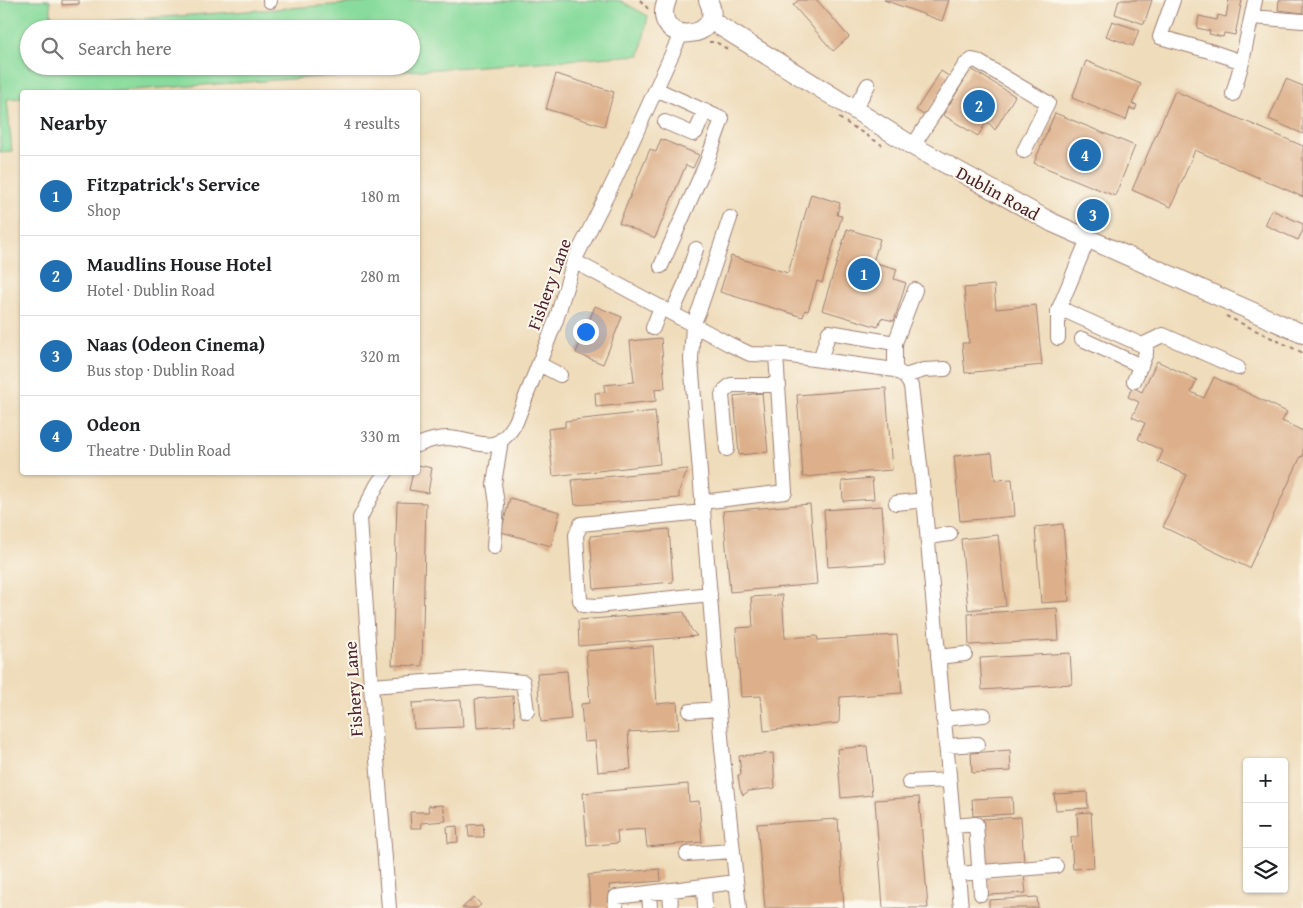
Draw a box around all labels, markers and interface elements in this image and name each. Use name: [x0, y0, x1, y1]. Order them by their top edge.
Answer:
search box: [20, 20, 420, 75]
icon: search: [38, 34, 66, 62]
text: Search here: [78, 34, 172, 62]
pin: 2: [963, 87, 995, 125]
text: Nearby: [40, 107, 107, 138]
text: 4 results: [343, 111, 400, 135]
pin: 4: [1069, 136, 1101, 174]
street label: Dublin Road: [951, 159, 1045, 227]
text: Fitzpatrick's Service: [87, 170, 260, 198]
text: 1: [52, 184, 60, 208]
text: 180 m: [360, 184, 400, 208]
pin: 3: [1077, 196, 1109, 234]
text: Shop: [87, 198, 121, 222]
street label: Fishery Lane: [520, 234, 578, 334]
text: Maudlins House Hotel: [87, 250, 272, 278]
pin: 1: [848, 255, 880, 293]
text: 2: [52, 264, 60, 288]
text: 280 m: [360, 264, 400, 288]
text: Hotel · Dublin Road: [87, 278, 215, 302]
your location: [573, 319, 599, 345]
text: Naas (Odeon Cinema): [87, 330, 265, 358]
text: 3: [52, 344, 60, 368]
text: 320 m: [360, 344, 400, 368]
text: Bus stop · Dublin Road: [87, 358, 235, 382]
text: Odeon: [87, 410, 141, 438]
text: 4: [52, 424, 60, 448]
text: 330 m: [360, 424, 400, 448]
text: Theatre · Dublin Road: [87, 438, 231, 462]
street label: Fishery Lane: [336, 640, 370, 738]
map controls: [1243, 758, 1288, 893]
button: +: [1243, 758, 1288, 803]
button: −: [1243, 803, 1288, 848]
button: layers: [1243, 848, 1288, 893]

